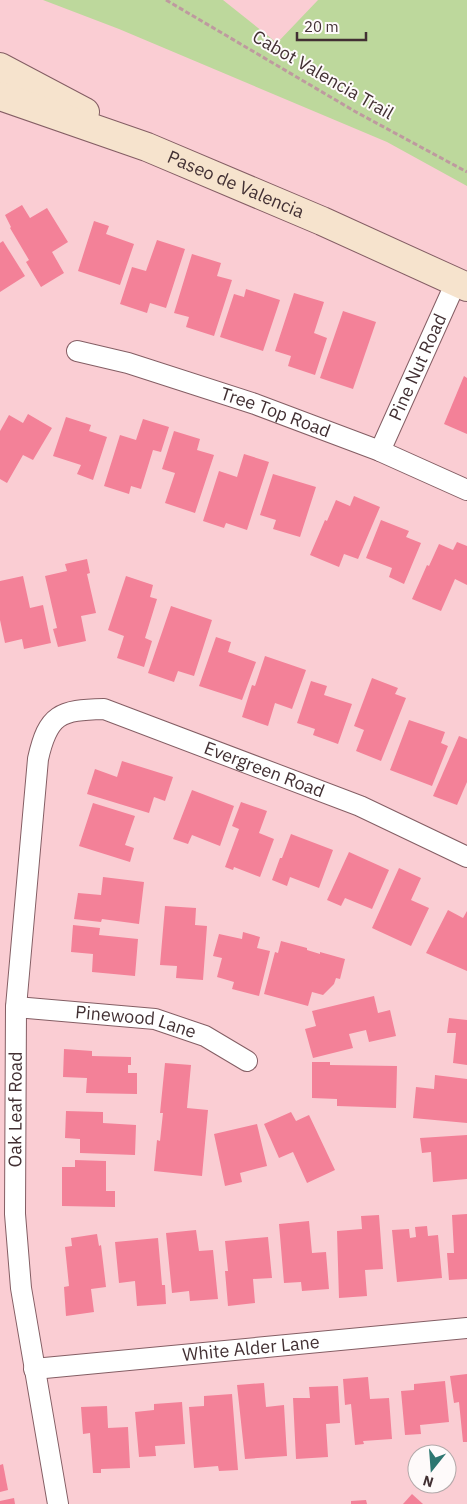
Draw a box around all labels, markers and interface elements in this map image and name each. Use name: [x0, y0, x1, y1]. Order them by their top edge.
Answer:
scale bar: [297, 10, 366, 42]
text: 20 m: [304, 17, 339, 36]
street label: Cabot Valencia Trail: [248, 25, 398, 124]
street label: Paseo de Valencia: [164, 145, 308, 223]
street label: Pine Nut Road: [383, 310, 451, 424]
street label: Tree Top Road: [218, 382, 334, 442]
street label: Evergreen Road: [201, 736, 328, 803]
street label: Pinewood Lane: [74, 1000, 200, 1043]
street label: Oak Leaf Road: [3, 1051, 27, 1167]
street label: White Alder Lane: [181, 1330, 321, 1366]
north arrow: [407, 1444, 457, 1494]
text: N: [421, 1471, 436, 1492]

